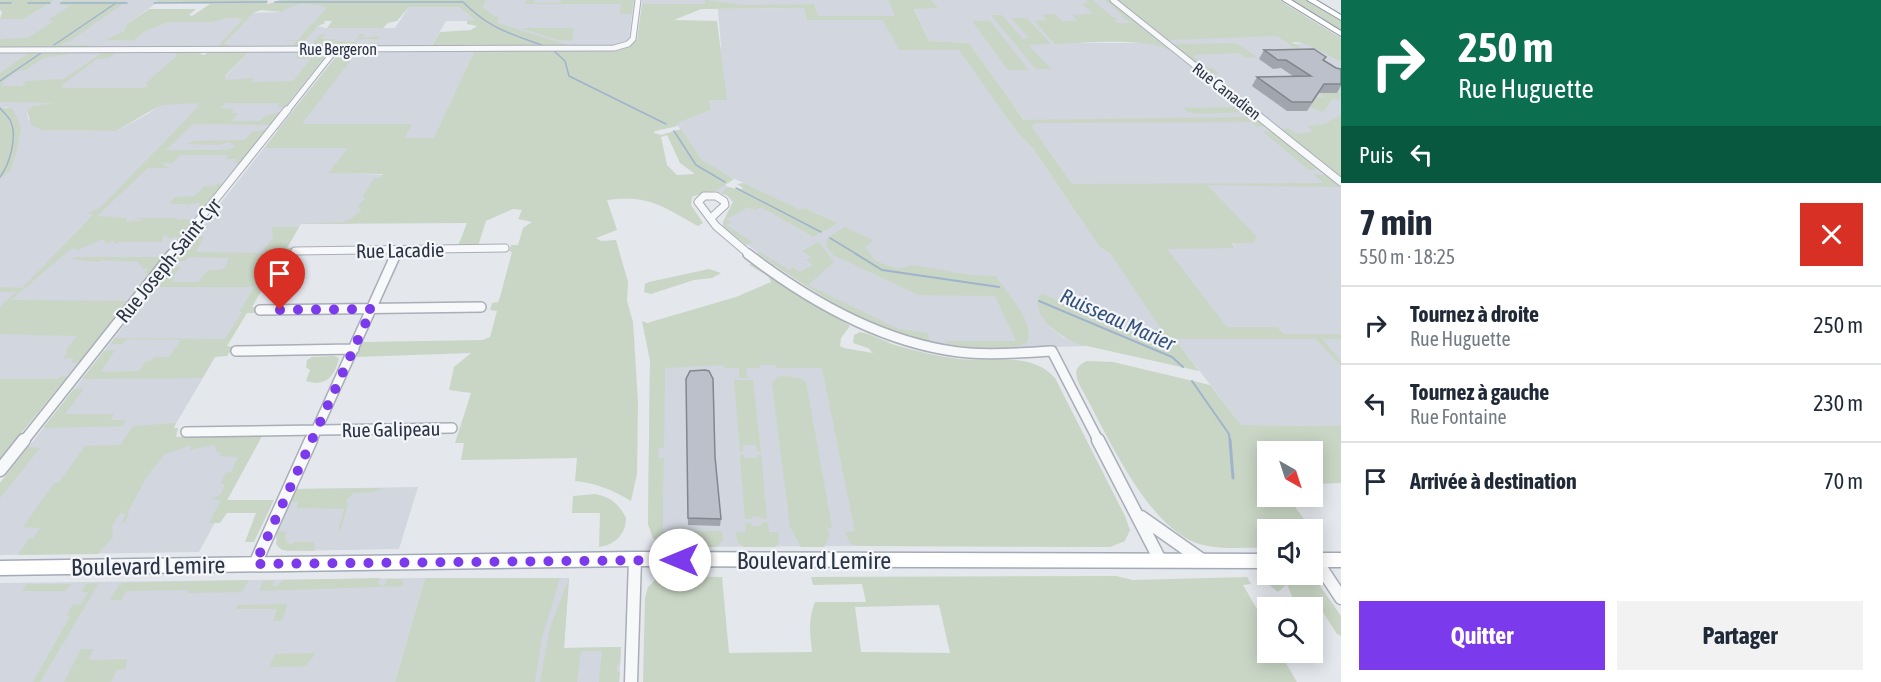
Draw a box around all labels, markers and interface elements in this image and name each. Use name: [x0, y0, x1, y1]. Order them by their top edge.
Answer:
text: 250 m: [1458, 23, 1553, 71]
icon: right: [1359, 24, 1437, 102]
street label: Rue Bergeron: [299, 40, 377, 59]
street label: Rue Canadien: [1189, 59, 1265, 123]
text: Rue Huguette: [1458, 73, 1594, 104]
icon: left: [1405, 138, 1438, 171]
text: Puis: [1359, 142, 1393, 168]
street label: Rue Joseph-Saint-Cyr: [111, 192, 226, 327]
text: 7 min: [1359, 201, 1433, 243]
button: close: [1800, 203, 1863, 266]
street label: Rue Lacadie: [356, 238, 444, 262]
text: 550 m · 18:25: [1359, 245, 1455, 268]
pin: [254, 248, 305, 310]
icon: arrive: [263, 257, 296, 290]
water label: Ruisseau Marier: [1057, 283, 1180, 355]
text: Tournez à droite: [1410, 301, 1539, 327]
icon: right: [1359, 309, 1392, 342]
text: 250 m: [1813, 312, 1863, 338]
text: Rue Huguette: [1410, 327, 1511, 350]
text: Tournez à gauche: [1410, 379, 1549, 405]
icon: left: [1359, 387, 1392, 420]
text: 230 m: [1813, 390, 1863, 416]
text: Rue Fontaine: [1410, 405, 1507, 428]
street label: Rue Galipeau: [341, 417, 441, 441]
north arrow: [1257, 441, 1323, 507]
map controls: [1257, 441, 1323, 663]
icon: arrive: [1359, 465, 1392, 498]
text: Arrivée à destination: [1410, 468, 1577, 494]
text: 70 m: [1823, 468, 1863, 494]
button: sound: [1257, 519, 1323, 585]
position arrow: [648, 528, 712, 592]
street label: Boulevard Lemire: [737, 547, 891, 574]
street label: Boulevard Lemire: [71, 551, 225, 581]
button: search: [1257, 597, 1323, 663]
button: Quitter: [1359, 601, 1605, 670]
button: Partager: [1617, 601, 1863, 670]

